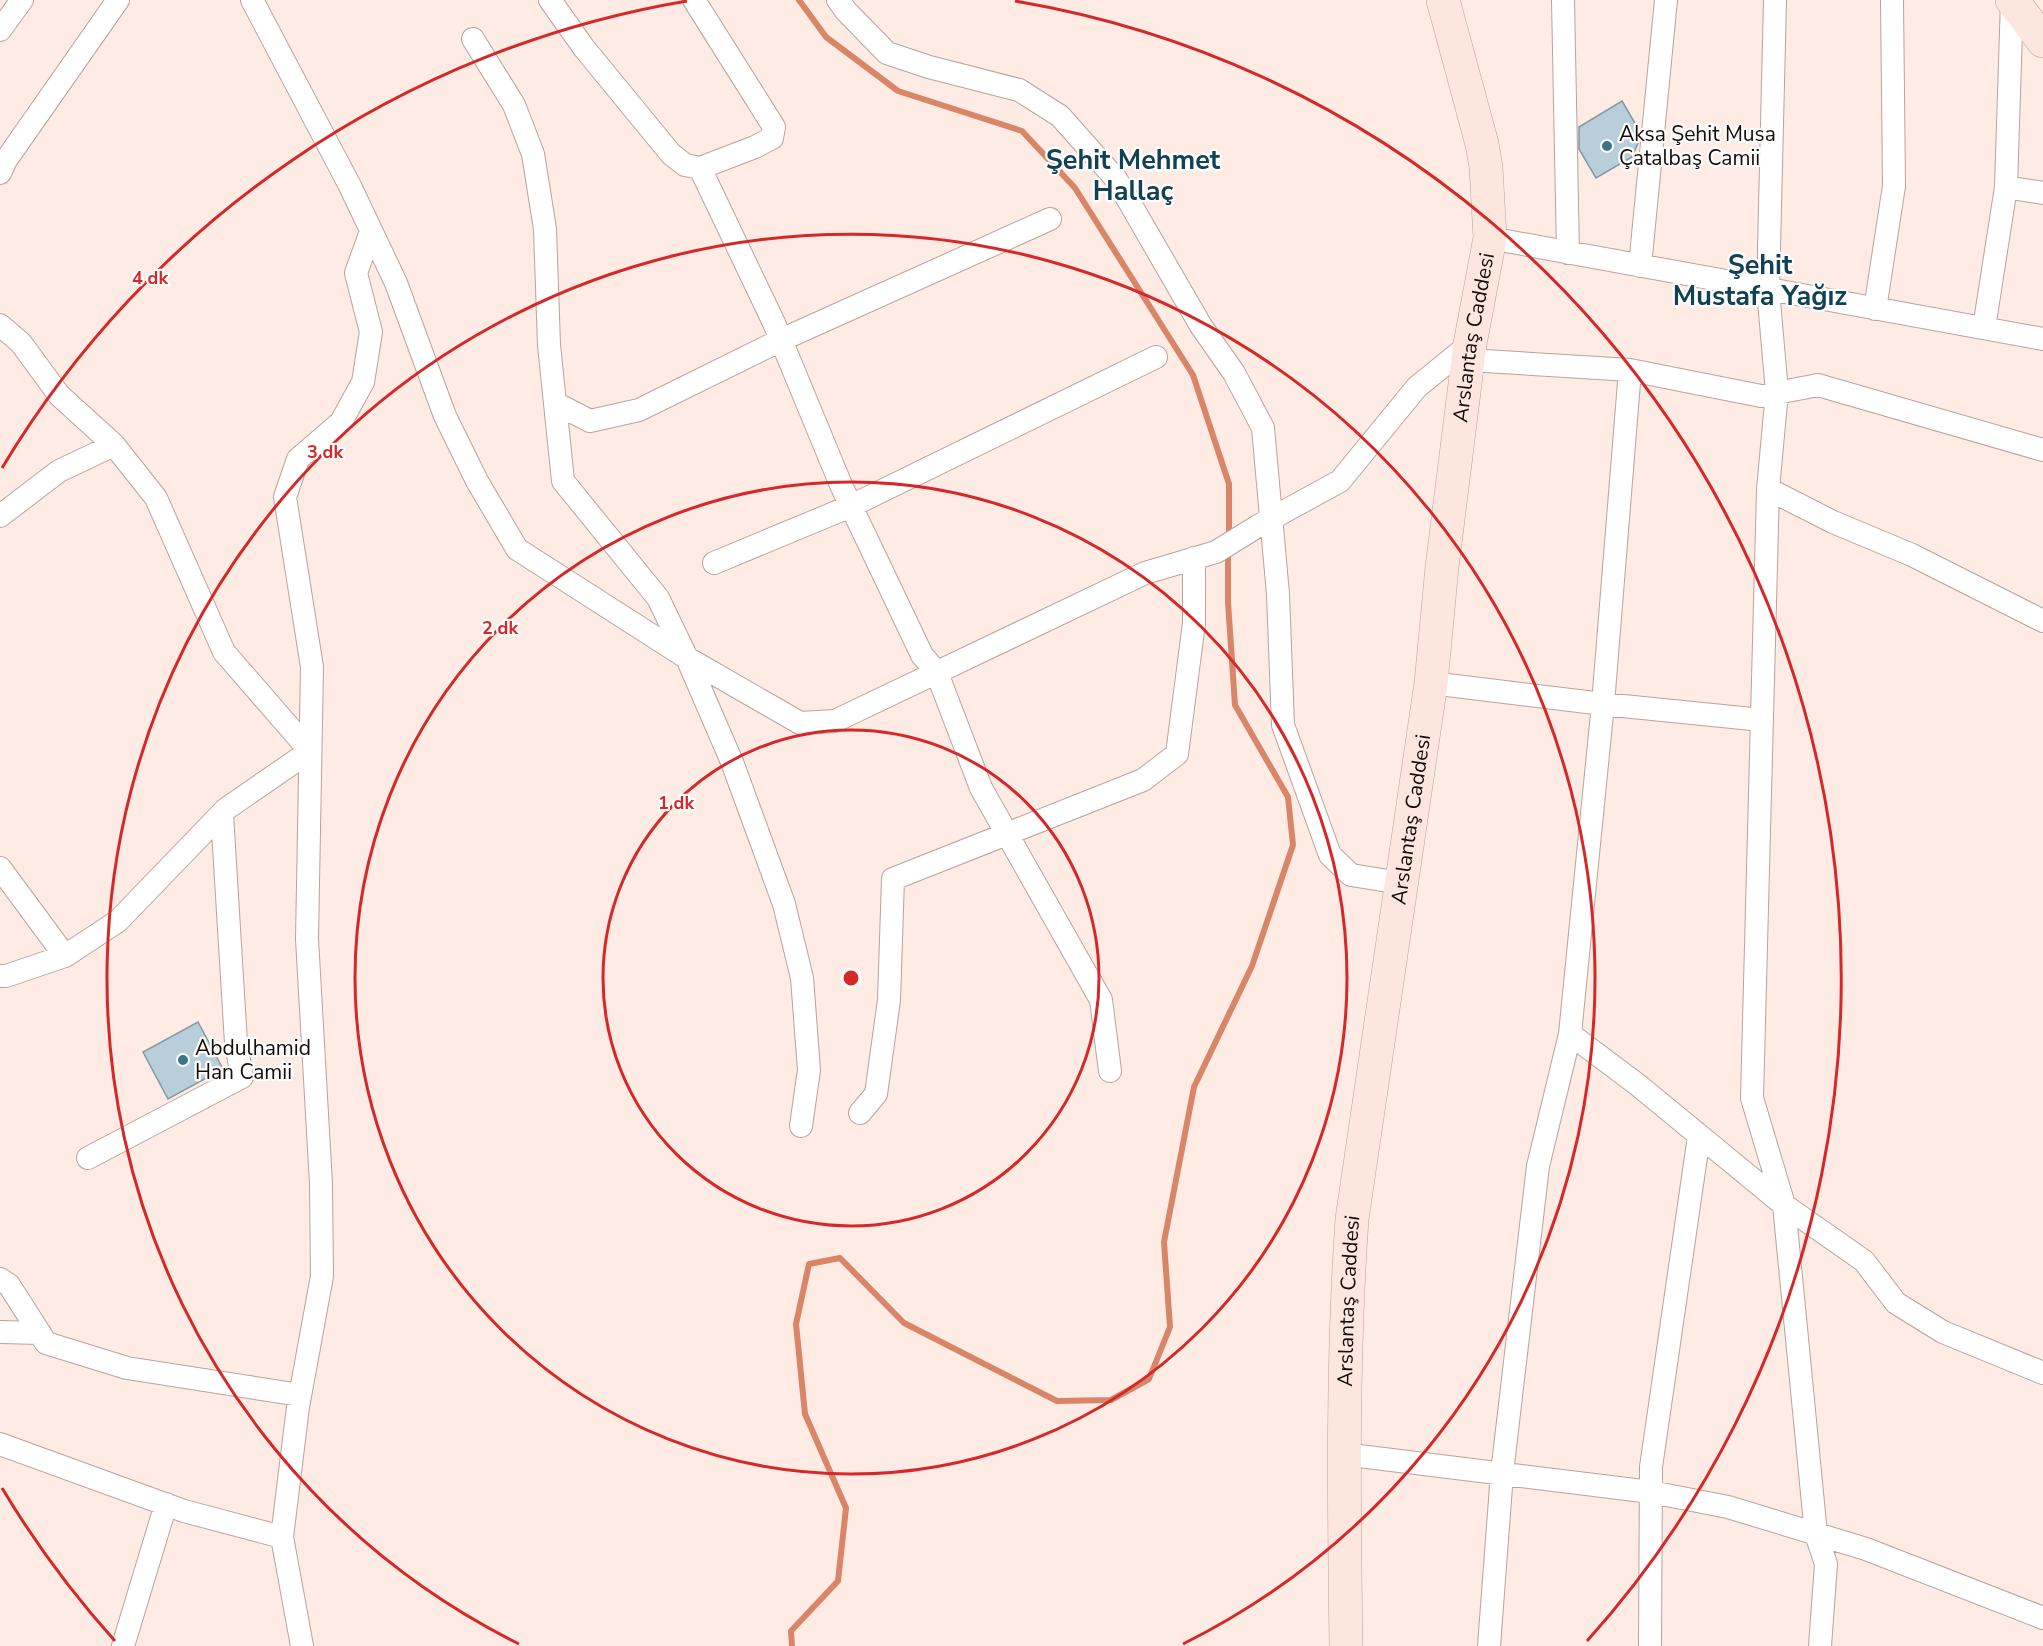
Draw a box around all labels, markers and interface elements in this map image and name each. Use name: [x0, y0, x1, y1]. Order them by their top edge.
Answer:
place label: Aksa Şehit Musa Çatalbaş Camii: [1619, 120, 1776, 172]
marker: Aksa Şehit Musa Çatalbaş Camii: [1600, 139, 1614, 153]
district label: Şehit Mehmet Hallaç: [1046, 142, 1221, 210]
district label: Şehit Mustafa Yağız: [1673, 247, 1847, 315]
street label: Arslantaş Caddesi: [1446, 250, 1501, 424]
text: 4 dk: [132, 266, 168, 290]
text: 3 dk: [307, 440, 343, 464]
text: 2 dk: [482, 616, 518, 640]
street label: Arslantaş Caddesi: [1385, 732, 1437, 906]
text: 1 dk: [658, 791, 694, 815]
centre of rings: [841, 968, 861, 988]
place label: Abdulhamid Han Camii: [195, 1034, 311, 1086]
marker: Abdulhamid Han Camii: [176, 1053, 190, 1067]
street label: Arslantaş Caddesi: [1331, 1213, 1366, 1387]

